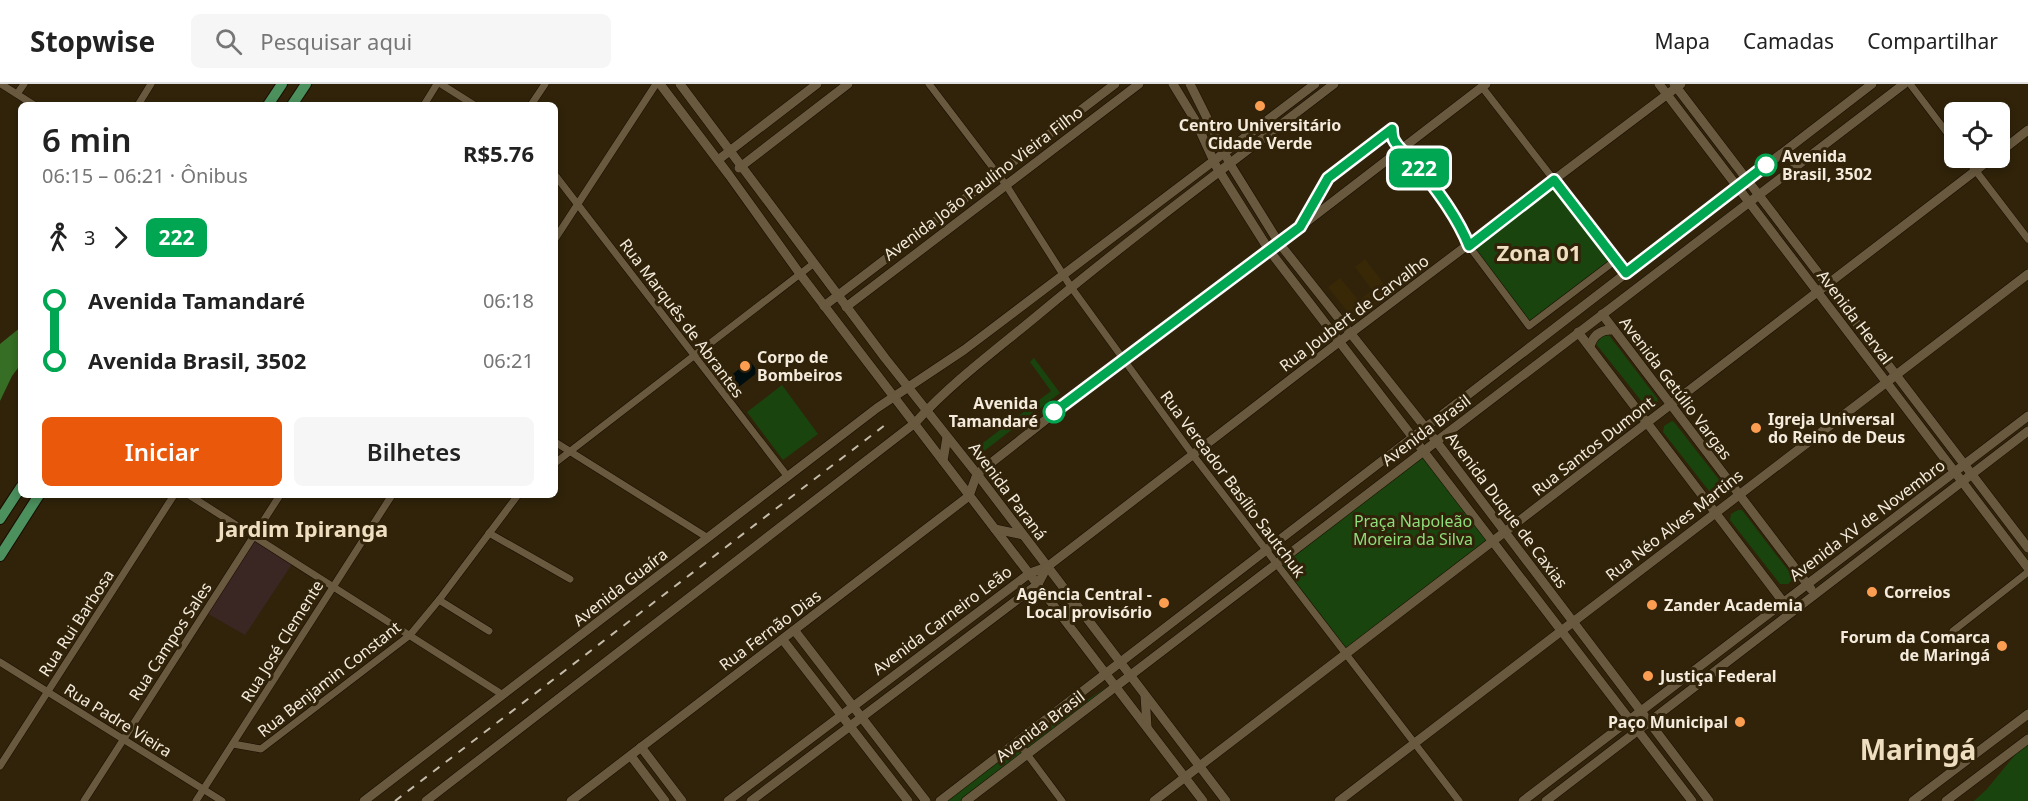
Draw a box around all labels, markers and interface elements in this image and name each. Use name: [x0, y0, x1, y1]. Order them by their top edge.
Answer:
search box: [191, 14, 611, 68]
text: Stopwise: [30, 22, 155, 60]
icon: search: [212, 25, 245, 58]
text: Pesquisar aqui: [260, 26, 412, 56]
text: Mapa: [1654, 27, 1710, 55]
text: Camadas: [1743, 27, 1834, 55]
text: Compartilhar: [1867, 27, 1998, 55]
marker: Centro Universitário Cidade Verde: [1253, 99, 1267, 113]
street label: Avenida João Paulino Vieira Filho: [879, 101, 1087, 265]
map controls: [1944, 102, 2010, 168]
button: locate: [1944, 102, 2010, 168]
place label: Centro Universitário Cidade Verde: [1179, 114, 1341, 154]
text: 6 min: [42, 117, 132, 162]
text: R$5.76: [463, 138, 534, 168]
place label: Avenida Brasil, 3502: [1782, 145, 1872, 185]
line badge: 222: [1384, 148, 1454, 188]
text: 222: [1401, 154, 1437, 182]
marker: Avenida Brasil, 3502: [1755, 154, 1777, 176]
text: 06:15 – 06:21 · Ônibus: [42, 162, 248, 189]
icon: walk: [42, 221, 75, 254]
icon: forward: [104, 221, 137, 254]
text: 222: [158, 223, 195, 251]
text: 3: [84, 224, 95, 251]
street label: Rua Marquês de Abrantes: [615, 234, 749, 402]
district label: Zona 01: [1497, 237, 1581, 267]
street label: Rua Joubert de Carvalho: [1275, 249, 1433, 377]
street label: Avenida Herval: [1812, 265, 1898, 369]
text: Avenida Tamandaré: [88, 285, 305, 315]
text: 06:18: [483, 287, 534, 314]
street label: Avenida Getúlio Vargas: [1615, 312, 1737, 464]
text: Avenida Brasil, 3502: [88, 345, 306, 375]
place label: Corpo de Bombeiros: [757, 346, 843, 386]
text: 06:21: [483, 347, 534, 374]
marker: Corpo de Bombeiros: [738, 359, 752, 373]
street label: Rua Vereador Basílio Sautchuk: [1155, 386, 1311, 582]
street label: Avenida Brasil: [1377, 389, 1475, 471]
street label: Rua Santos Dumont: [1527, 391, 1659, 501]
place label: Avenida Tamandaré: [949, 392, 1038, 432]
marker: Avenida Tamandaré: [1043, 401, 1065, 423]
place label: Igreja Universal do Reino de Deus: [1768, 408, 1905, 448]
button: Iniciar: [42, 417, 282, 486]
button: Bilhetes: [294, 417, 534, 486]
marker: Igreja Universal do Reino de Deus: [1749, 421, 1763, 435]
street label: Avenida Duque de Caxias: [1441, 427, 1573, 593]
street label: Avenida Paraná: [964, 438, 1052, 544]
street label: Avenida XV de Novembro: [1785, 454, 1949, 586]
street label: Rua Néo Alves Martins: [1601, 464, 1747, 586]
park label: Praça Napoleão Moreira da Silva: [1353, 510, 1473, 550]
district label: Jardim Ipiranga: [216, 513, 388, 543]
street label: Avenida Guaíra: [568, 543, 672, 631]
street label: Avenida Carneiro Leão: [868, 560, 1016, 680]
street label: Rua Rui Barbosa: [33, 565, 119, 681]
street label: Rua José Clemente: [236, 576, 328, 706]
street label: Rua Campos Sales: [123, 578, 217, 704]
place label: Correios: [1884, 581, 1951, 603]
place label: Agência Central - Local provisório: [1016, 583, 1152, 623]
street label: Rua Fernão Dias: [715, 584, 825, 676]
marker: Correios: [1865, 585, 1879, 599]
place label: Zander Academia: [1664, 594, 1803, 616]
marker: Agência Central - Local provisório: [1157, 596, 1171, 610]
marker: Zander Academia: [1645, 598, 1659, 612]
street label: Rua Benjamin Constant: [253, 616, 405, 742]
place label: Forum da Comarca de Maringá: [1840, 626, 1990, 666]
marker: Forum da Comarca de Maringá: [1995, 639, 2009, 653]
place label: Justiça Federal: [1658, 665, 1777, 687]
marker: Justiça Federal: [1641, 669, 1655, 683]
street label: Rua Padre Vieira: [60, 678, 176, 762]
street label: Avenida Brasil: [991, 685, 1089, 767]
place label: Paço Municipal: [1608, 711, 1728, 733]
marker: Paço Municipal: [1733, 715, 1747, 729]
district label: Maringá: [1860, 730, 1976, 768]

